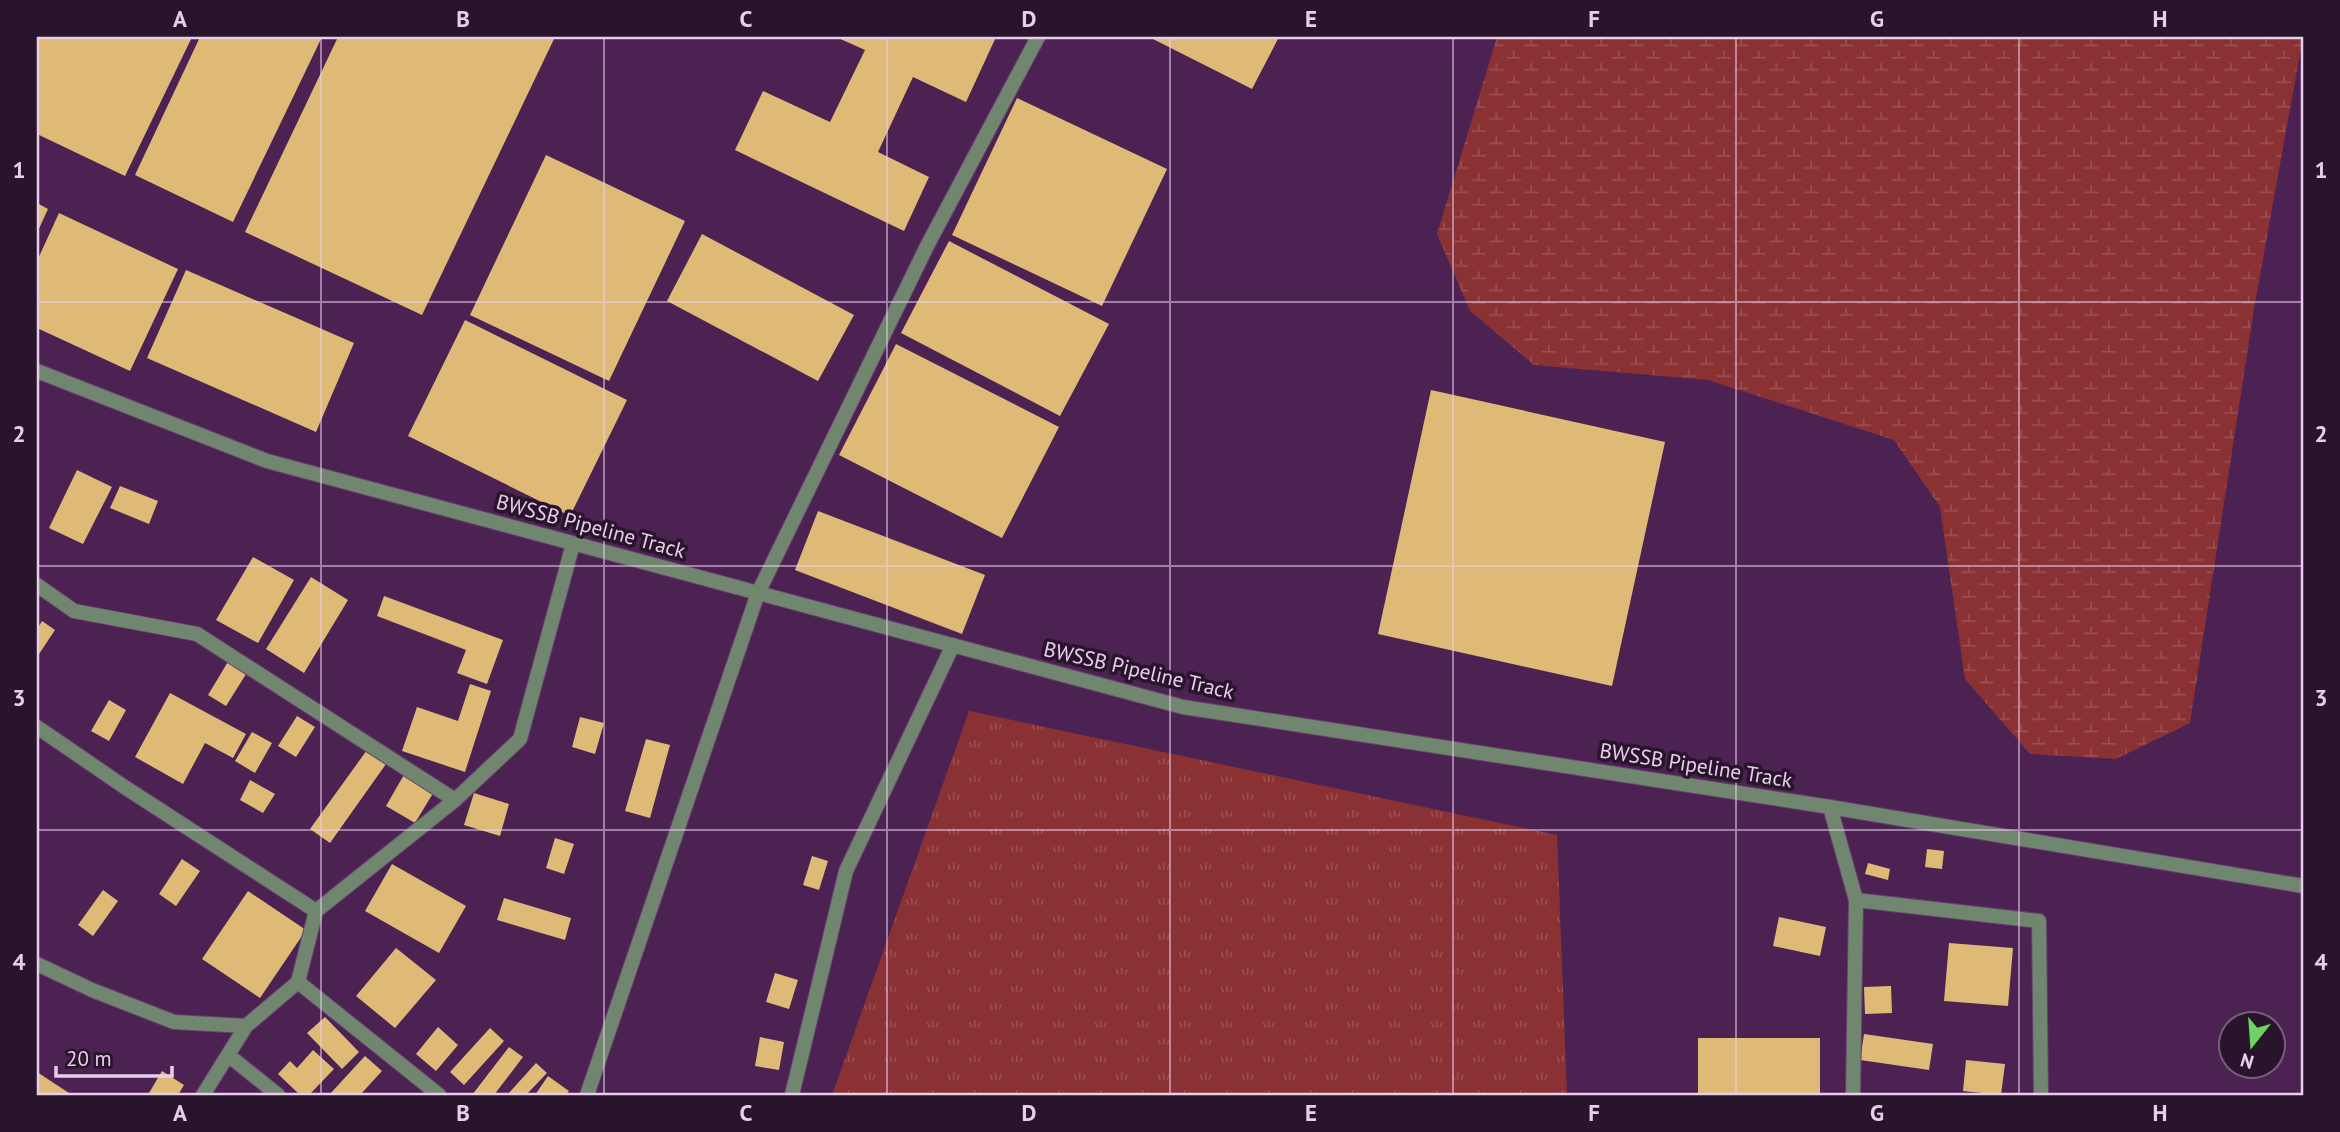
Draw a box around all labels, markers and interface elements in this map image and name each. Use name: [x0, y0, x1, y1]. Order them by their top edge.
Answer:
text: A: [173, 4, 187, 33]
text: B: [456, 4, 470, 33]
text: C: [740, 4, 753, 33]
text: D: [1022, 4, 1036, 33]
text: E: [1305, 4, 1317, 33]
text: F: [1588, 4, 1600, 33]
text: G: [1870, 4, 1884, 33]
text: H: [2153, 4, 2167, 33]
text: 1: [12, 155, 26, 184]
text: 1: [2314, 155, 2328, 184]
text: 2: [12, 419, 26, 448]
text: 2: [2314, 419, 2328, 448]
street label: BWSSB Pipeline Track: [494, 488, 688, 564]
street label: BWSSB Pipeline Track: [1041, 635, 1237, 705]
text: 3: [12, 683, 26, 712]
text: 3: [2314, 683, 2328, 712]
street label: BWSSB Pipeline Track: [1598, 736, 1794, 794]
text: 4: [12, 947, 26, 976]
text: 4: [2314, 947, 2328, 976]
north arrow: [2218, 1010, 2288, 1080]
scale bar: [56, 1034, 172, 1078]
text: 20 m: [66, 1045, 112, 1072]
text: N: [2238, 1048, 2257, 1075]
text: A: [173, 1098, 187, 1127]
text: B: [456, 1098, 470, 1127]
text: C: [740, 1098, 753, 1127]
text: D: [1022, 1098, 1036, 1127]
text: E: [1305, 1098, 1317, 1127]
text: F: [1588, 1098, 1600, 1127]
text: G: [1870, 1098, 1884, 1127]
text: H: [2153, 1098, 2167, 1127]

